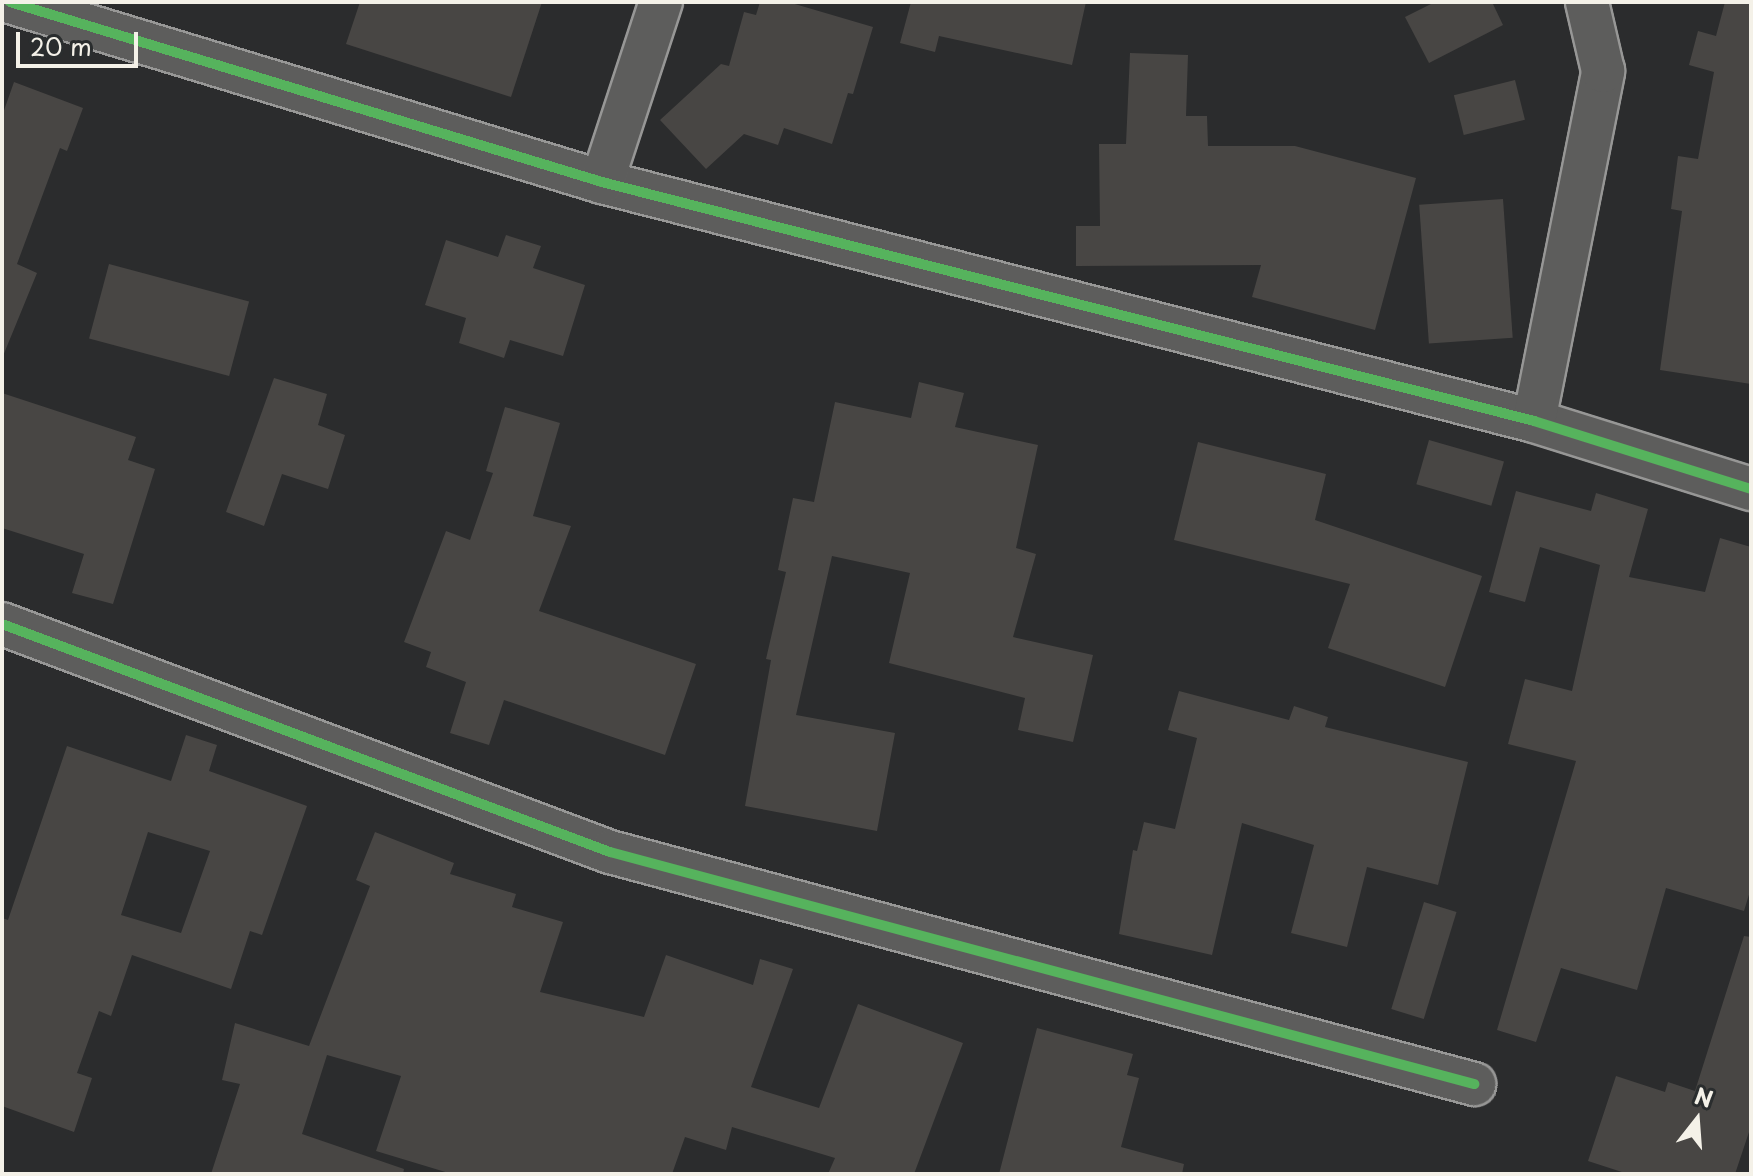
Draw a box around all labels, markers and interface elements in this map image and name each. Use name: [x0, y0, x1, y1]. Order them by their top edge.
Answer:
scale bar: [20, 16, 142, 66]
text: 20 m: [30, 28, 92, 64]
text: N: [1691, 1078, 1717, 1115]
north arrow: [1657, 1080, 1737, 1160]

